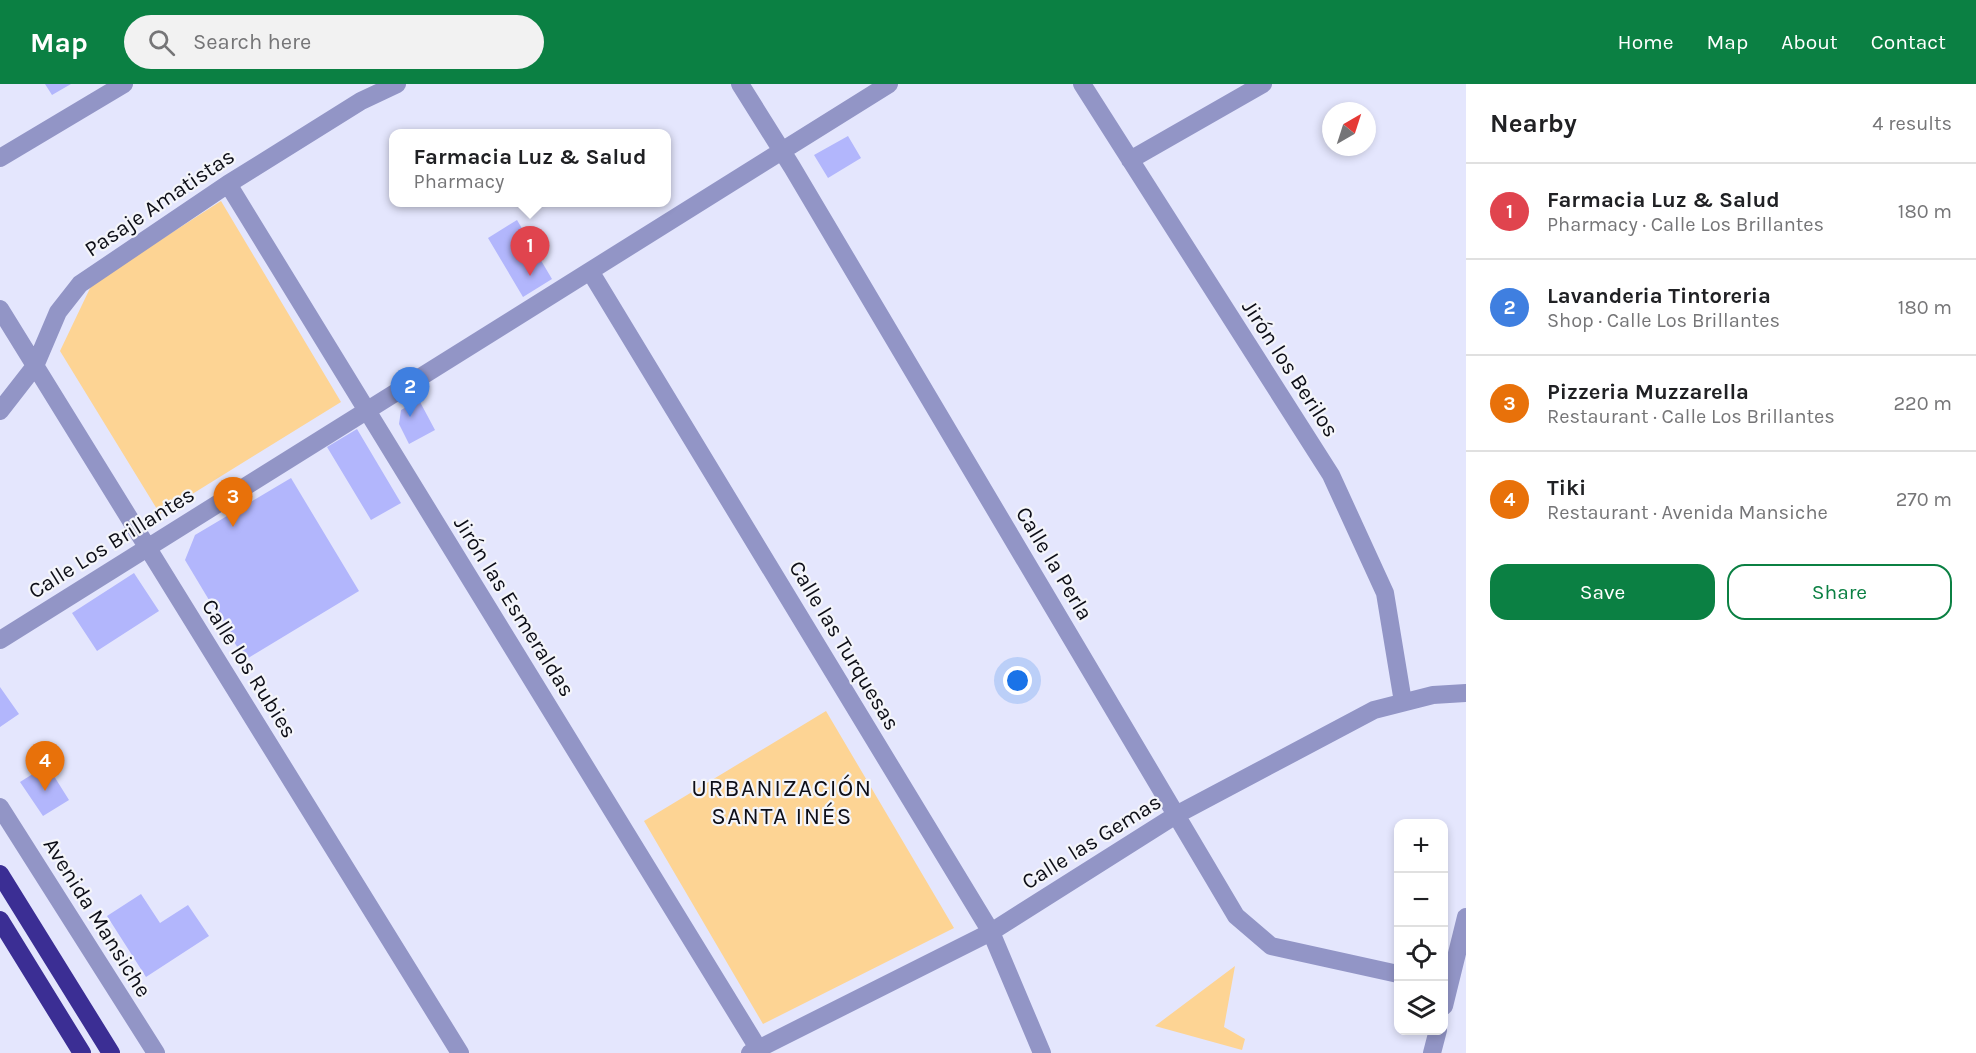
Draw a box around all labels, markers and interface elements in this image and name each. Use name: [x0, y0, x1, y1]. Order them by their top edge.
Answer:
search box: [124, 15, 544, 69]
text: Map: [30, 26, 88, 59]
icon: search: [145, 26, 178, 59]
text: Search here: [193, 29, 311, 55]
text: Home: [1618, 30, 1674, 54]
text: Map: [1707, 30, 1748, 54]
text: About: [1781, 30, 1838, 54]
text: Contact: [1871, 30, 1946, 54]
north arrow: [1322, 102, 1376, 156]
text: Nearby: [1490, 108, 1577, 139]
text: 4 results: [1872, 112, 1952, 135]
popup: [389, 129, 671, 207]
street label: Pasaje Amatistas: [80, 143, 239, 263]
text: Farmacia Luz & Salud: [414, 144, 646, 170]
text: Pharmacy: [414, 170, 504, 193]
text: Farmacia Luz & Salud: [1547, 187, 1780, 213]
text: 1: [1506, 200, 1513, 223]
text: 180 m: [1898, 200, 1952, 223]
text: Pharmacy · Calle Los Brillantes: [1547, 213, 1824, 236]
pin: 1: [510, 226, 550, 276]
text: Lavanderia Tintoreria: [1547, 283, 1771, 309]
street label: Jirón los Berilos: [1236, 295, 1344, 442]
text: 2: [1503, 296, 1516, 319]
text: 180 m: [1898, 296, 1952, 319]
text: Shop · Calle Los Brillantes: [1547, 309, 1780, 332]
pin: 2: [390, 368, 430, 417]
text: Pizzeria Muzzarella: [1547, 379, 1749, 405]
text: 3: [1503, 392, 1516, 415]
text: 220 m: [1893, 392, 1952, 415]
text: Restaurant · Calle Los Brillantes: [1547, 405, 1835, 428]
text: Tiki: [1547, 475, 1586, 501]
pin: 3: [214, 478, 252, 527]
street label: Calle Los Brillantes: [24, 481, 199, 604]
text: 4: [1504, 488, 1515, 511]
text: 270 m: [1896, 488, 1952, 511]
text: Restaurant · Avenida Mansiche: [1547, 501, 1828, 524]
street label: Calle la Perla: [1010, 502, 1098, 625]
street label: Jirón las Esmeraldas: [448, 512, 580, 701]
street label: Calle las Turquesas: [783, 556, 905, 735]
button: Save: [1490, 564, 1715, 620]
button: Share: [1727, 564, 1952, 620]
street label: Calle los Rubies: [196, 594, 302, 743]
your location: [1003, 666, 1032, 695]
pin: 4: [26, 742, 64, 791]
district label: URBANIZACIÓN SANTA INÉS: [691, 774, 873, 830]
street label: Calle las Gemas: [1017, 789, 1166, 895]
map controls: [1394, 819, 1448, 1035]
button: +: [1394, 819, 1448, 873]
street label: Avenida Mansiche: [38, 833, 157, 1002]
button: −: [1394, 873, 1448, 927]
button: locate: [1394, 927, 1448, 981]
button: layers: [1394, 981, 1448, 1035]

